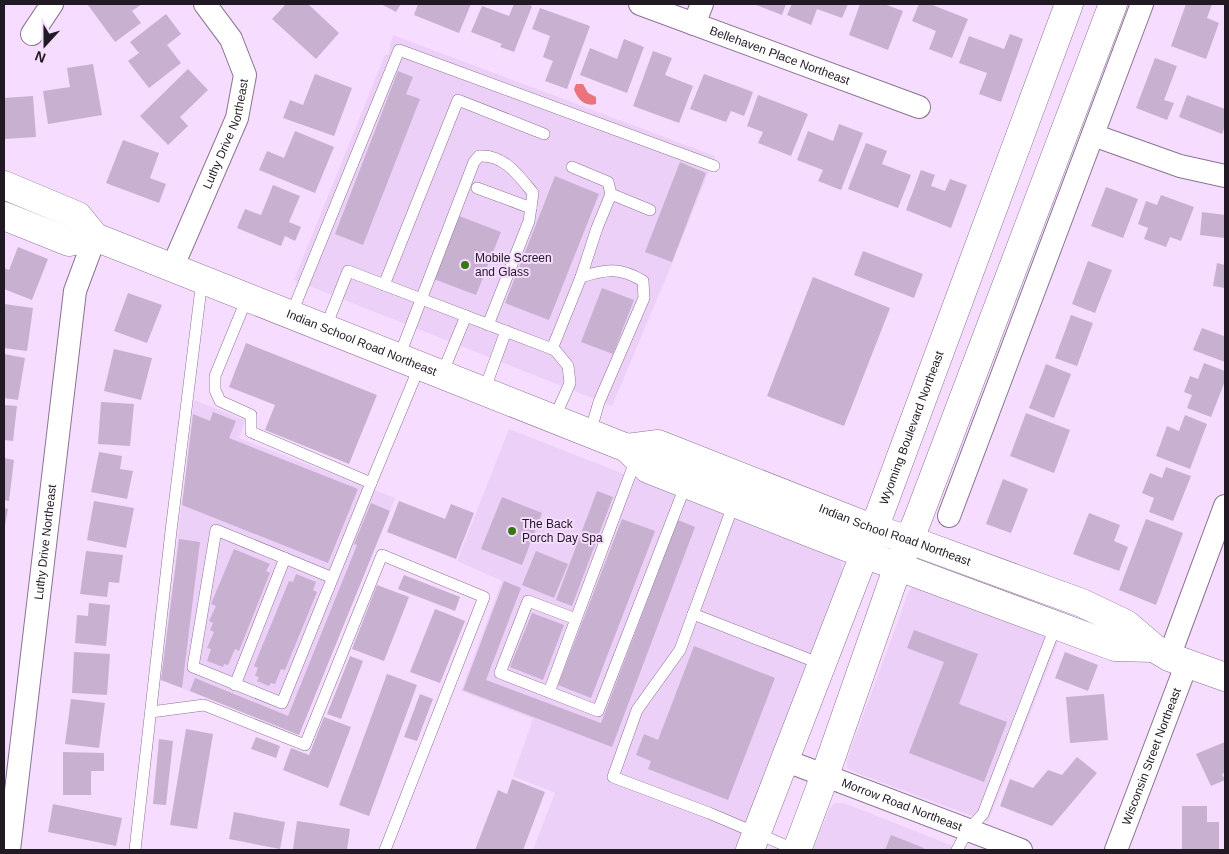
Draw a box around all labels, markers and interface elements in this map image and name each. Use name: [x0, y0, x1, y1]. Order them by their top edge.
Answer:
north arrow: [20, 20, 70, 70]
street label: Bellehaven Place Northeast: [708, 23, 852, 88]
text: N: [33, 48, 48, 66]
street label: Luthy Drive Northeast: [200, 77, 251, 191]
place label: Mobile Screen and Glass: [475, 251, 552, 279]
marker: Mobile Screen and Glass: [459, 259, 471, 271]
street label: Indian School Road Northeast: [284, 307, 439, 379]
street label: Wyoming Boulevard Northeast: [877, 348, 947, 507]
street label: Luthy Drive Northeast: [32, 483, 59, 601]
street label: Indian School Road Northeast: [817, 501, 973, 569]
place label: The Back Porch Day Spa: [522, 517, 603, 545]
marker: The Back Porch Day Spa: [506, 525, 518, 537]
street label: Wisconsin Street Northeast: [1119, 685, 1184, 827]
street label: Morrow Road Northeast: [840, 776, 965, 834]

